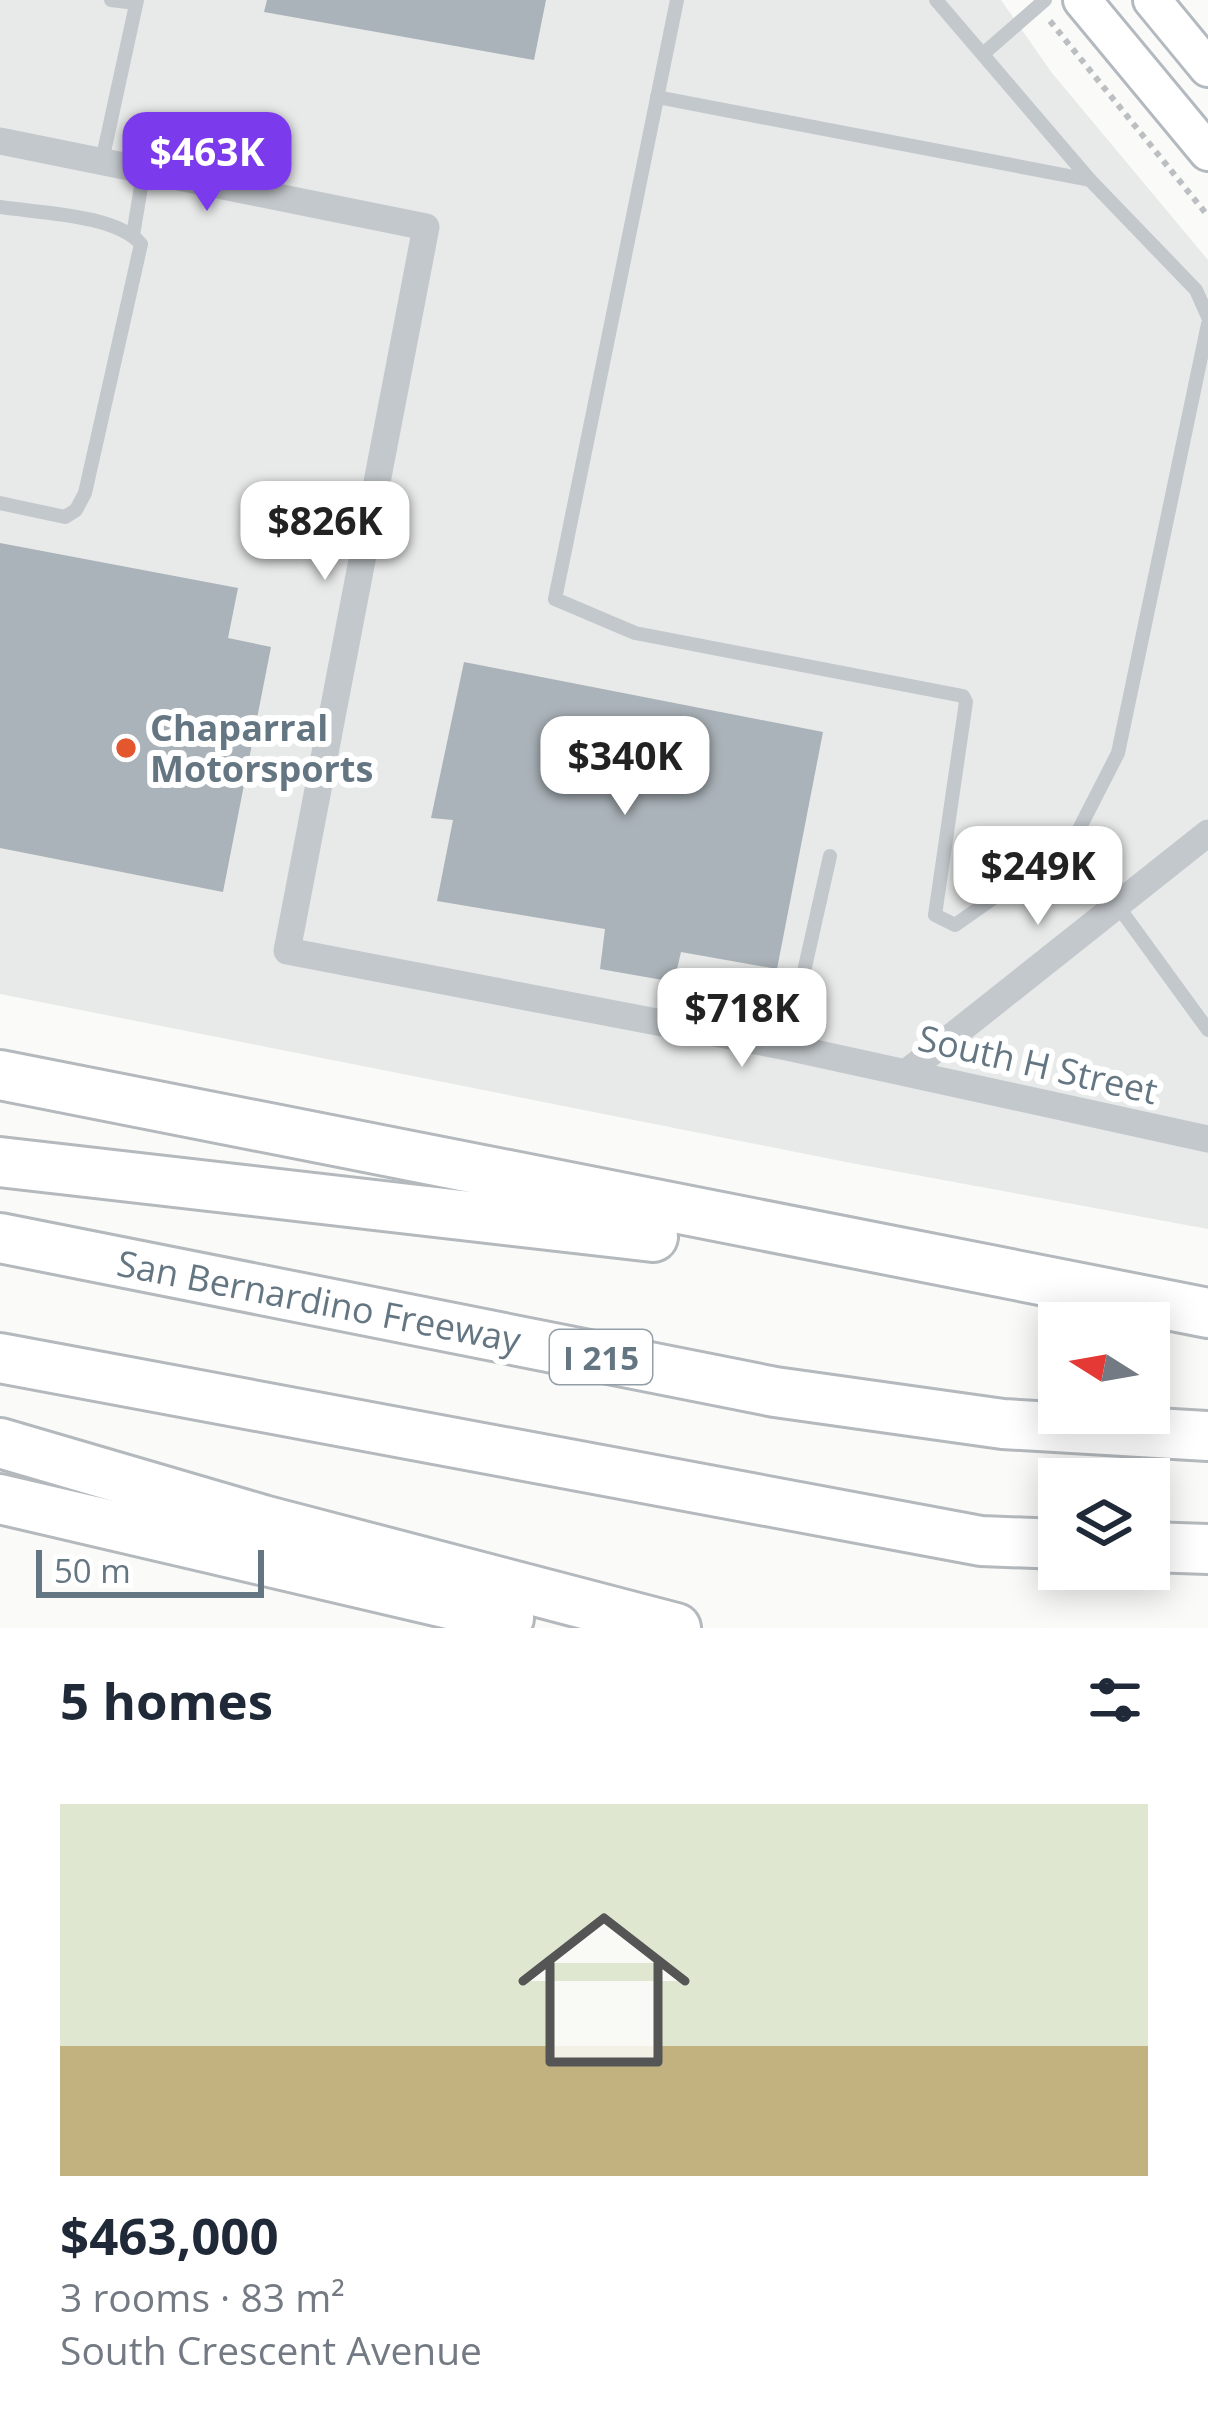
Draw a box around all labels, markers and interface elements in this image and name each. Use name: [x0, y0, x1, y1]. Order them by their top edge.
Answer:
pin: $463K: [123, 112, 291, 214]
text: $463K: [149, 124, 265, 177]
pin: $826K: [241, 481, 409, 583]
text: $826K: [267, 493, 383, 546]
place label: Chaparral Motorsports: [150, 703, 373, 793]
pin: $340K: [541, 716, 709, 818]
text: $340K: [567, 728, 683, 781]
marker: Chaparral Motorsports: [113, 735, 139, 761]
pin: $249K: [954, 826, 1122, 928]
text: $249K: [980, 838, 1096, 891]
pin: $718K: [658, 968, 826, 1070]
text: $718K: [684, 980, 800, 1033]
street label: South H Street: [914, 1013, 1162, 1115]
street label: San Bernardino Freeway: [113, 1238, 526, 1364]
north arrow: [1038, 1302, 1170, 1434]
map controls: [1038, 1302, 1170, 1590]
road number: I 215: [550, 1330, 652, 1384]
button: layers: [1038, 1458, 1170, 1590]
scale bar: [36, 1544, 264, 1597]
text: 50 m: [54, 1548, 131, 1593]
text: 5 homes: [60, 1665, 273, 1735]
icon: filters: [1082, 1667, 1148, 1733]
icon: home: [496, 1882, 712, 2098]
text: $463,000: [60, 2200, 279, 2270]
text: 3 rooms · 83 m²: [60, 2270, 345, 2323]
text: South Crescent Avenue: [60, 2323, 482, 2376]

